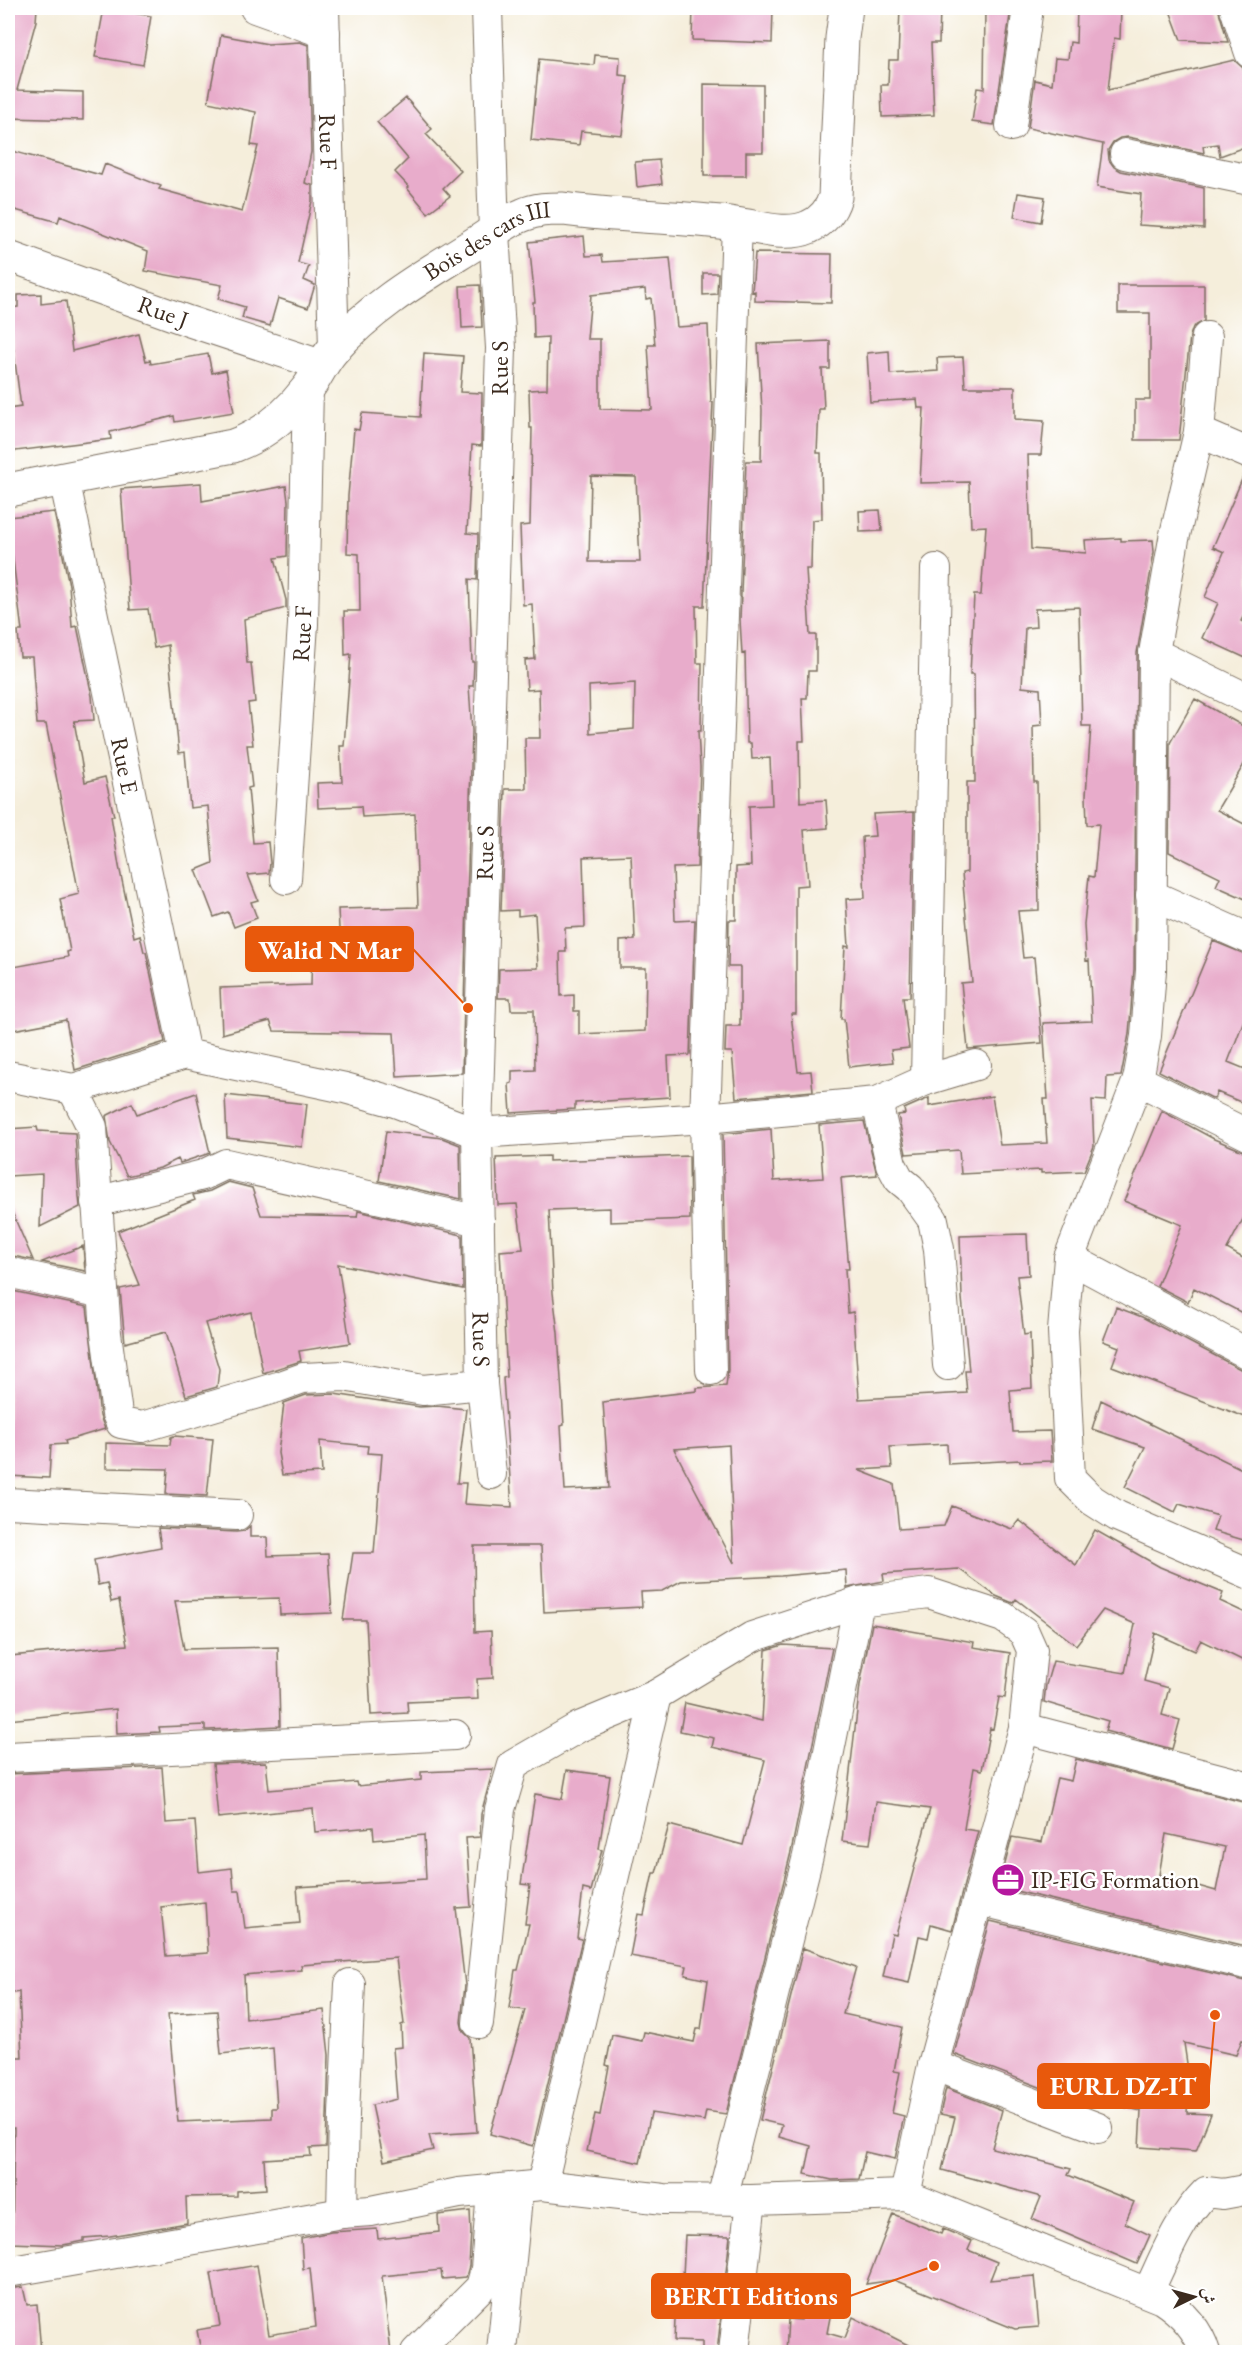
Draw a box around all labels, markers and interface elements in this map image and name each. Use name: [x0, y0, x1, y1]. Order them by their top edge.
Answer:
street label: Rue F: [312, 113, 345, 171]
street label: Bois des cars III: [417, 193, 552, 287]
street label: Rue J: [134, 288, 193, 335]
street label: Rue S: [484, 340, 515, 396]
street label: Rue F: [285, 605, 318, 663]
street label: Rue E: [104, 734, 146, 797]
street label: Rue S: [469, 825, 500, 881]
callout: Walid N Mar: [246, 927, 413, 971]
text: Walid N Mar: [258, 933, 402, 967]
street label: Rue S: [466, 1311, 498, 1367]
office icon: IP-FIG Formation: [990, 1862, 1026, 1898]
place label: IP-FIG Formation: [1031, 1864, 1200, 1895]
callout: EURL DZ-IT: [1038, 2064, 1209, 2108]
text: EURL DZ-IT: [1050, 2069, 1197, 2103]
north arrow: [1164, 2267, 1224, 2327]
callout: BERTI Editions: [652, 2274, 850, 2318]
text: BERTI Editions: [664, 2279, 838, 2313]
text: ش: [1197, 2287, 1220, 2305]

